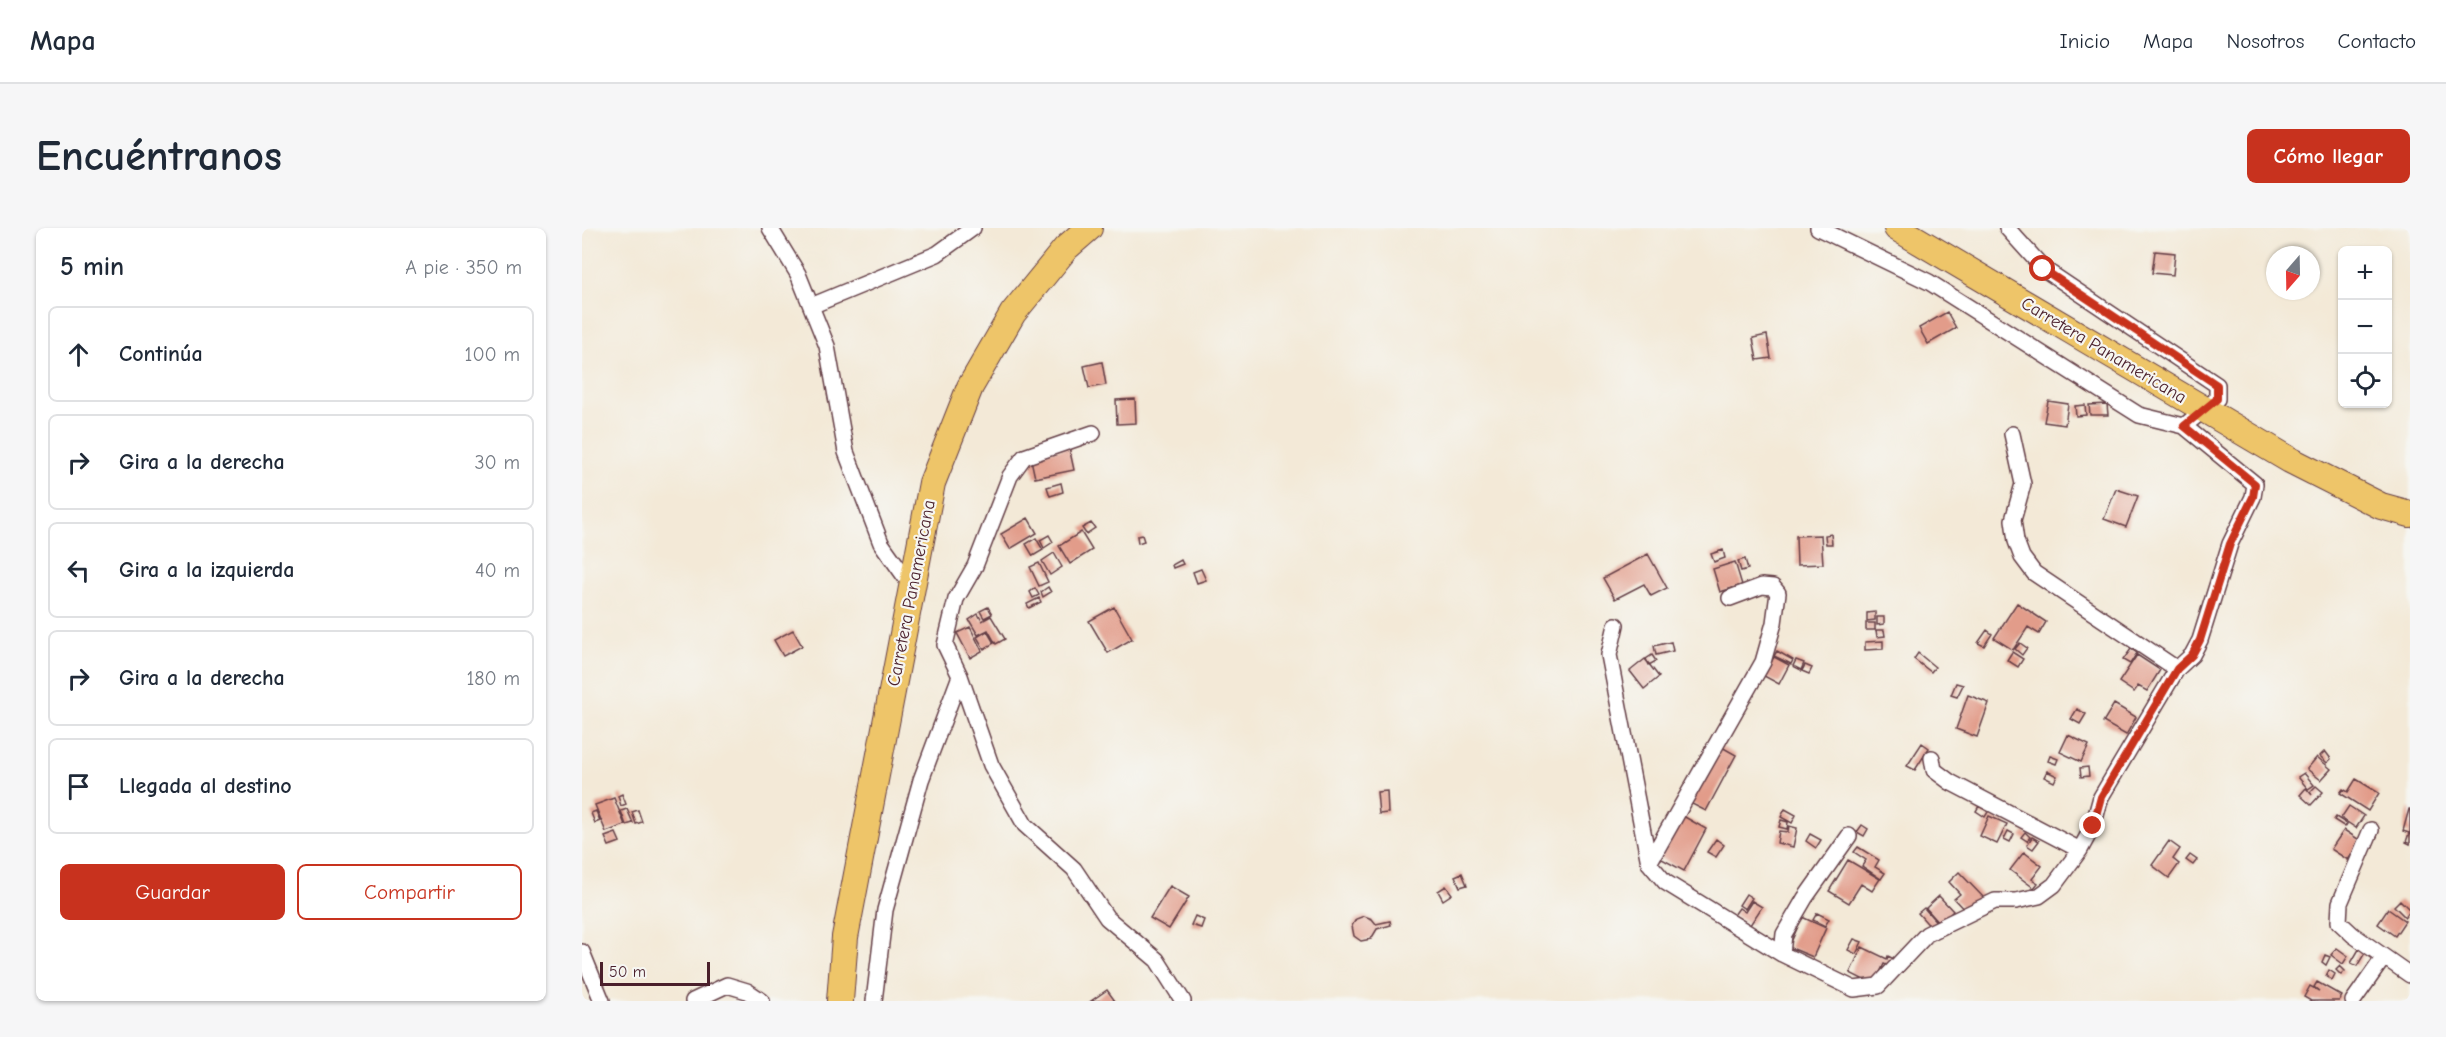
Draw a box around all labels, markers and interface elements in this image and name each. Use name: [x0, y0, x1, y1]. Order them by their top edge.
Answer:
text: Mapa: [30, 25, 96, 57]
text: Inicio: [2059, 29, 2110, 53]
text: Mapa: [2143, 29, 2193, 53]
text: Nosotros: [2226, 29, 2305, 53]
text: Contacto: [2338, 29, 2416, 53]
button: Cómo llegar: [2247, 129, 2410, 183]
text: Encuéntranos: [36, 132, 282, 181]
north arrow: [2266, 246, 2320, 300]
map controls: [2338, 246, 2392, 408]
button: +: [2338, 246, 2392, 300]
text: 5 min: [60, 252, 124, 282]
route start: [2029, 255, 2055, 281]
text: A pie · 350 m: [405, 256, 522, 279]
street label: Carretera Panamericana: [2017, 293, 2190, 408]
button: −: [2338, 300, 2392, 354]
icon: ahead: [62, 338, 95, 371]
text: Continúa: [119, 341, 203, 367]
text: 100 m: [465, 343, 520, 366]
button: locate: [2338, 354, 2392, 408]
icon: right: [62, 446, 95, 479]
text: Gira a la derecha: [119, 449, 285, 475]
text: 30 m: [474, 451, 520, 474]
street label: Carretera Panamericana: [883, 498, 940, 688]
icon: left: [62, 554, 95, 587]
text: Gira a la izquierda: [119, 557, 294, 583]
text: 40 m: [475, 559, 520, 582]
icon: right: [62, 662, 95, 695]
text: Gira a la derecha: [119, 665, 285, 691]
text: 180 m: [466, 667, 520, 690]
icon: arrive: [62, 770, 95, 803]
text: Llegada al destino: [119, 773, 292, 799]
route end: [2079, 812, 2105, 838]
button: Guardar: [60, 864, 285, 920]
button: Compartir: [297, 864, 522, 920]
scale bar: [600, 959, 710, 986]
text: 50 m: [609, 963, 646, 981]

